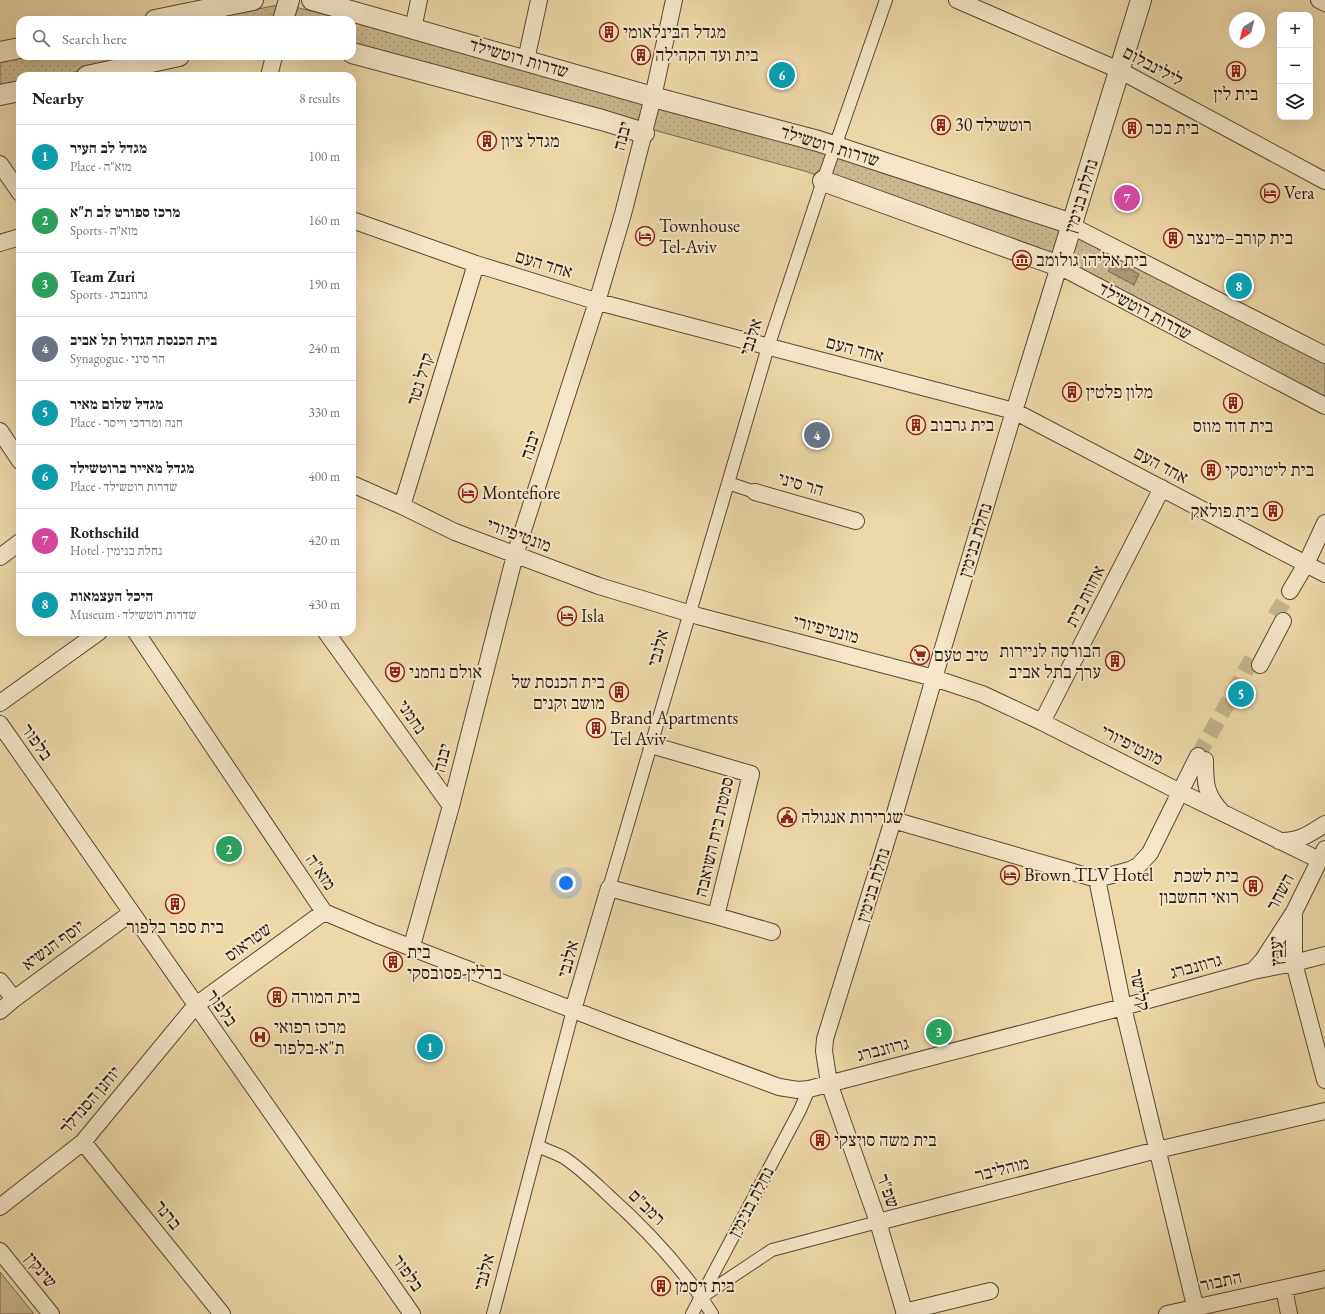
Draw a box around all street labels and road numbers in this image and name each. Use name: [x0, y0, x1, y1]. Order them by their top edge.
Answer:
street label: שדרות רוטשילד: [467, 32, 571, 83]
street label: לילינבלום: [1119, 40, 1187, 91]
street label: יבנה: [607, 119, 636, 153]
street label: שדרות רוטשילד: [778, 120, 882, 171]
street label: נחלת בנימין: [1058, 156, 1103, 236]
street label: אחד העם: [513, 244, 576, 283]
street label: שדרות רוטשילד: [1095, 276, 1196, 345]
street label: אלנבי: [734, 315, 767, 358]
street label: אחד העם: [824, 330, 887, 367]
street label: קרל נטר: [401, 350, 438, 408]
street label: יבנה: [514, 427, 545, 462]
street label: אחד העם: [1130, 441, 1193, 489]
street label: הר סיני: [776, 466, 827, 501]
street label: נחלת בנימין: [952, 500, 997, 580]
street label: מונטיפיורי: [484, 512, 555, 557]
street label: אחוזת בית: [1059, 561, 1110, 631]
street label: מונטיפיורי: [791, 609, 862, 648]
street label: אלנבי: [641, 626, 674, 669]
street label: נחמני: [393, 695, 432, 738]
street label: בלפור: [16, 719, 58, 765]
street label: מונטיפיורי: [1097, 719, 1168, 770]
street label: יבנה: [427, 741, 456, 775]
street label: סמטת בית השואבה: [689, 775, 739, 899]
street label: נחלת בנימין: [850, 845, 895, 925]
street label: מזא"ה: [301, 849, 342, 894]
street label: השחר: [1260, 869, 1299, 914]
street label: יוסף הנשיא: [17, 914, 89, 975]
street label: שטראוס: [220, 917, 276, 966]
street label: יעבץ: [1263, 935, 1288, 967]
street label: אלנבי: [551, 937, 584, 980]
street label: גרוזנברג: [1167, 948, 1225, 984]
street label: קלישר: [1125, 967, 1156, 1013]
street label: בלפור: [201, 985, 243, 1031]
street label: גרוזנברג: [854, 1031, 911, 1066]
street label: יוחנן הסנדלר: [54, 1061, 126, 1138]
street label: מוהליבר: [972, 1151, 1031, 1186]
street label: נחלת בנימין: [722, 1163, 779, 1241]
street label: שפ"ר: [872, 1171, 905, 1211]
street label: רמב"ם: [624, 1184, 671, 1230]
street label: ברנר: [150, 1195, 187, 1234]
street label: שינקין: [20, 1247, 63, 1292]
street label: בלפור: [387, 1250, 429, 1296]
street label: אלנבי: [468, 1251, 500, 1293]
street label: התבור: [1198, 1265, 1244, 1296]

